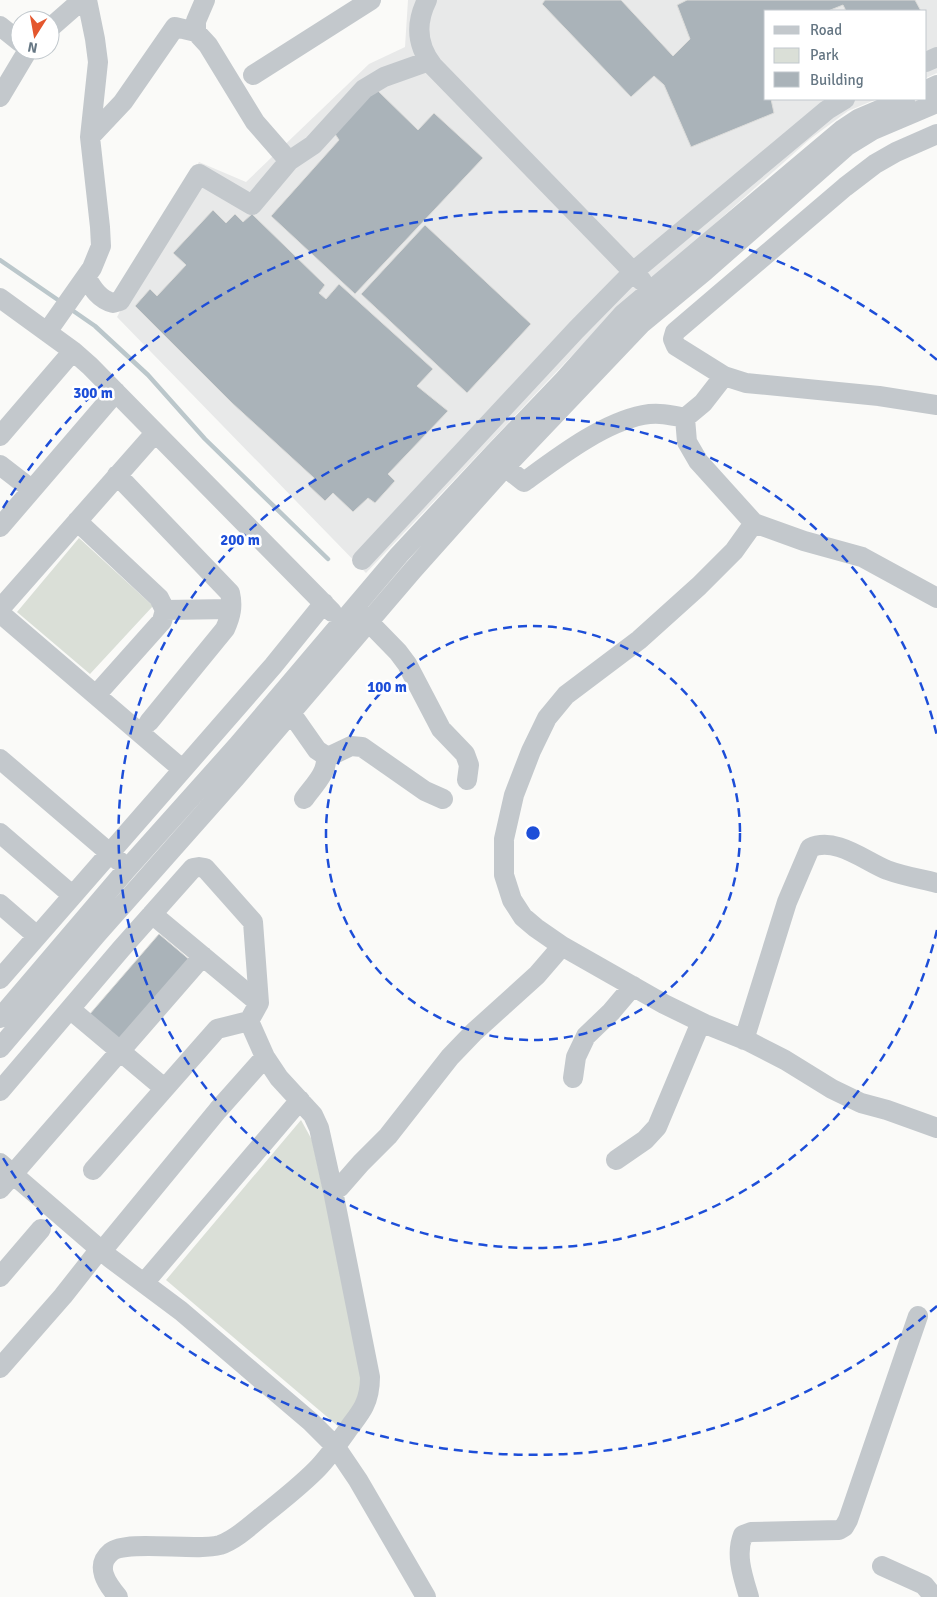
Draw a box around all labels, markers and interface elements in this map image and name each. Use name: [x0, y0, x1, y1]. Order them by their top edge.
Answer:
north arrow: [10, 10, 60, 60]
legend: [764, 10, 927, 100]
text: Road: [810, 21, 842, 39]
text: N: [26, 38, 39, 57]
text: Park: [810, 46, 839, 64]
text: Building: [810, 71, 864, 89]
text: 300 m: [73, 384, 113, 402]
text: 200 m: [220, 531, 260, 549]
text: 100 m: [367, 678, 407, 696]
centre of rings: [524, 824, 542, 842]

